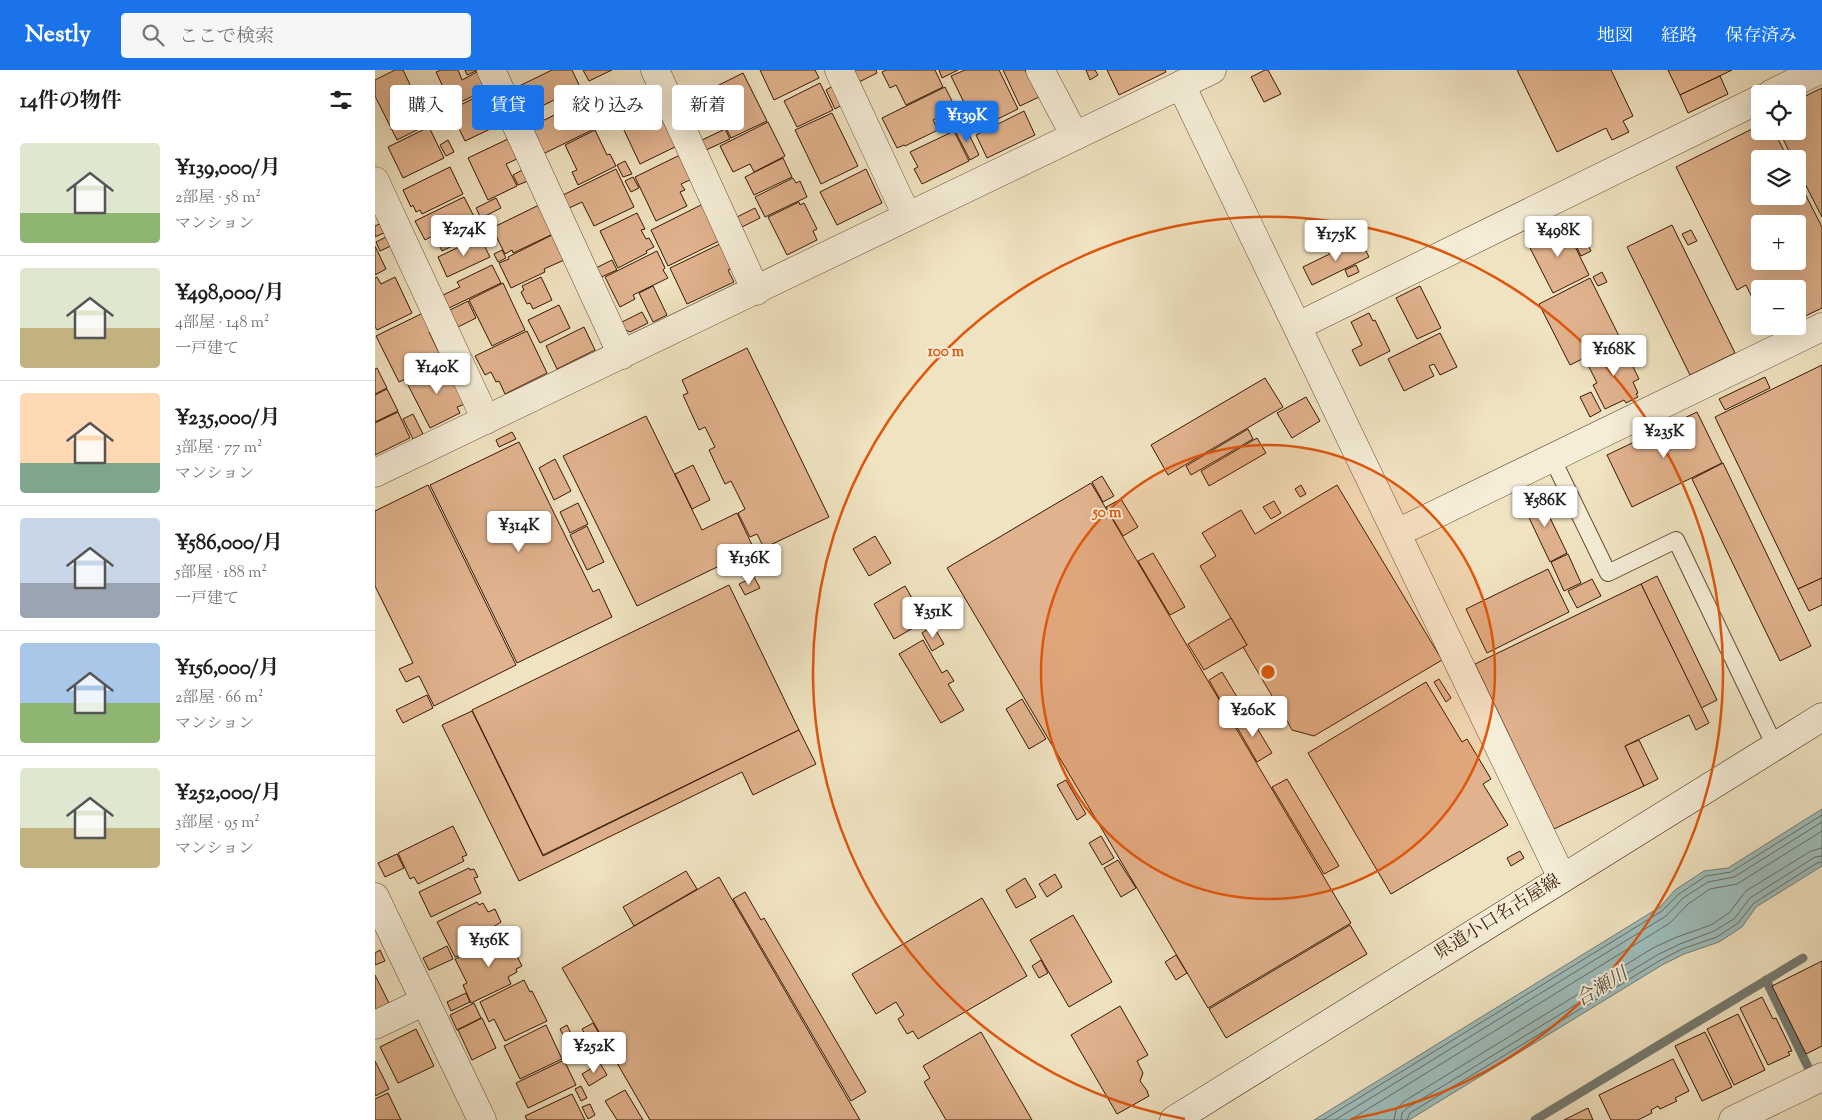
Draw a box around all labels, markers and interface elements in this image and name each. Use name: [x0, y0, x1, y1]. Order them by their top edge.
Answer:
search box: [121, 13, 471, 58]
text: Nestly: [25, 18, 91, 52]
icon: search: [139, 21, 167, 49]
text: ここで検索: [179, 24, 274, 51]
text: 地図: [1597, 24, 1633, 50]
text: 経路: [1661, 24, 1697, 50]
text: 保存済み: [1725, 24, 1797, 50]
chip: 購入: [390, 85, 462, 130]
chip: 賃貸: [472, 85, 544, 130]
chip: 絞り込み: [554, 85, 662, 130]
chip: 新着: [672, 85, 744, 130]
map controls: [1751, 85, 1806, 335]
button: locate: [1751, 85, 1806, 140]
icon: filters: [327, 86, 355, 114]
text: 14件の物件: [20, 87, 122, 117]
pin: ¥139K: [932, 100, 1002, 143]
text: ¥139K: [946, 105, 988, 128]
button: layers: [1751, 150, 1806, 205]
text: ¥139,000/月: [175, 154, 281, 184]
icon: home: [60, 163, 120, 223]
text: 2部屋 · 58 m²: [175, 187, 261, 210]
text: マンション: [175, 213, 254, 236]
pin: ¥274K: [429, 214, 499, 257]
button: +: [1751, 215, 1806, 270]
pin: ¥498K: [1523, 216, 1593, 258]
text: ¥274K: [442, 219, 486, 242]
pin: ¥175K: [1301, 220, 1371, 262]
text: ¥498K: [1536, 220, 1580, 243]
text: ¥175K: [1316, 224, 1356, 247]
text: ¥498,000/月: [175, 279, 285, 309]
button: −: [1751, 280, 1806, 335]
icon: home: [60, 288, 120, 348]
text: 4部屋 · 148 m²: [175, 312, 269, 335]
pin: ¥168K: [1579, 334, 1649, 377]
text: 一戸建て: [175, 338, 239, 361]
text: ¥168K: [1592, 339, 1636, 362]
text: 100 m: [928, 342, 965, 363]
pin: ¥140K: [402, 352, 472, 395]
text: ¥140K: [415, 357, 459, 380]
text: ¥235,000/月: [175, 404, 280, 434]
icon: home: [60, 413, 120, 473]
pin: ¥235K: [1629, 416, 1699, 459]
text: ¥235K: [1643, 421, 1685, 444]
text: 3部屋 · 77 m²: [175, 437, 262, 460]
text: マンション: [175, 463, 254, 486]
pin: ¥586K: [1510, 486, 1580, 528]
text: ¥586K: [1523, 490, 1567, 513]
text: 50 m: [1092, 503, 1122, 524]
pin: ¥314K: [484, 510, 554, 553]
text: ¥314K: [498, 515, 540, 538]
text: ¥586,000/月: [175, 529, 283, 559]
icon: home: [60, 538, 120, 598]
pin: ¥136K: [714, 544, 784, 586]
text: ¥136K: [728, 548, 770, 571]
text: 5部屋 · 188 m²: [175, 562, 267, 585]
text: 一戸建て: [175, 588, 239, 611]
pin: ¥351K: [898, 596, 968, 639]
text: ¥351K: [913, 601, 953, 624]
text: ¥156,000/月: [175, 654, 280, 684]
icon: home: [60, 663, 120, 723]
centre of rings: [1259, 663, 1277, 681]
text: 2部屋 · 66 m²: [175, 687, 263, 710]
pin: ¥260K: [1218, 696, 1288, 738]
text: ¥260K: [1230, 700, 1276, 723]
text: マンション: [175, 713, 254, 736]
text: ¥252,000/月: [175, 779, 282, 809]
icon: home: [60, 788, 120, 848]
text: 3部屋 · 95 m²: [175, 812, 260, 835]
text: マンション: [175, 838, 254, 861]
street label: 県道小口名古屋線: [1430, 869, 1566, 967]
pin: ¥156K: [454, 926, 524, 968]
text: ¥156K: [469, 930, 509, 953]
water label: 合瀬川: [1571, 961, 1635, 1014]
pin: ¥252K: [559, 1032, 629, 1074]
text: ¥252K: [573, 1036, 615, 1059]

